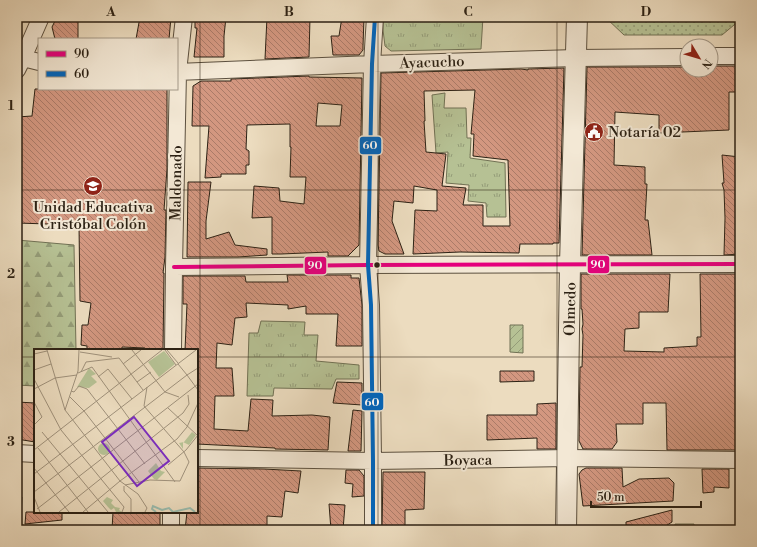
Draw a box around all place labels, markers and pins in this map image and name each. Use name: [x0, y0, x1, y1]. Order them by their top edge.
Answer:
public building icon: Notaría 02: [583, 121, 605, 143]
place label: Notaría 02: [608, 123, 681, 142]
school or university icon: Unidad Educativa Cristóbal Colón: [82, 175, 104, 197]
place label: Unidad Educativa Cristóbal Colón: [33, 198, 153, 234]
unlabelled marker: [372, 260, 382, 270]

